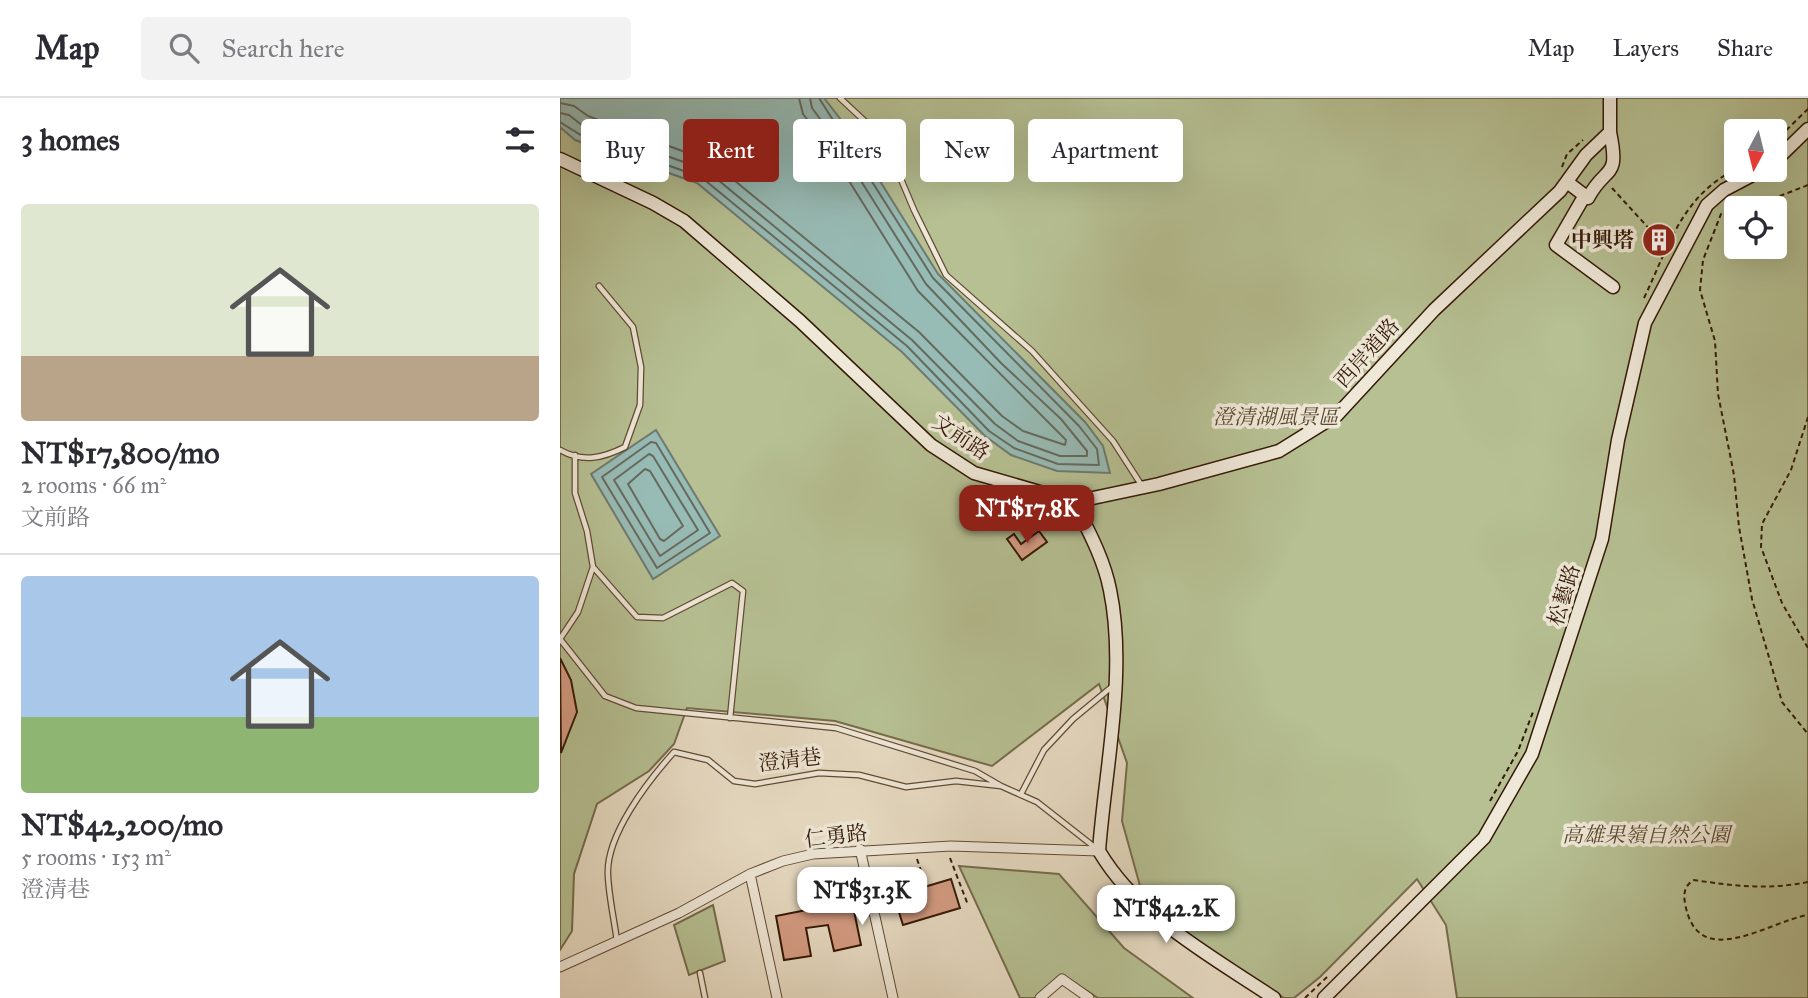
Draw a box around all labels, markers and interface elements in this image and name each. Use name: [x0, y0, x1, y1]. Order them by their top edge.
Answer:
search box: [141, 17, 631, 80]
text: Map: [35, 28, 99, 68]
icon: search: [165, 29, 203, 67]
text: Search here: [221, 32, 345, 64]
text: Map: [1528, 33, 1575, 63]
text: Layers: [1613, 33, 1679, 63]
text: Share: [1717, 33, 1773, 63]
chip: Buy: [581, 119, 669, 182]
chip: Rent: [683, 119, 779, 182]
chip: Filters: [793, 119, 906, 182]
chip: New: [920, 119, 1014, 182]
chip: Apartment: [1028, 119, 1183, 182]
north arrow: [1724, 119, 1787, 182]
map controls: [1724, 119, 1787, 259]
icon: filters: [501, 121, 539, 159]
text: 3 homes: [21, 122, 120, 158]
button: locate: [1724, 196, 1787, 259]
building icon: 中興塔: [1640, 221, 1678, 259]
place label: 中興塔: [1571, 227, 1634, 253]
icon: home: [217, 249, 343, 375]
street label: 西岸道路: [1329, 313, 1405, 393]
park label: 澄清湖風景區: [1213, 404, 1342, 430]
street label: 文前路: [928, 409, 994, 465]
text: NT$17,800/mo: [21, 435, 220, 471]
text: 2 rooms · 66 m²: [21, 471, 166, 499]
pin: NT$17.8K: [955, 486, 1099, 545]
text: NT$17.8K: [975, 494, 1079, 522]
text: 文前路: [21, 503, 90, 531]
street label: 松藝路: [1542, 561, 1586, 629]
icon: home: [217, 621, 343, 747]
street label: 澄清巷: [757, 743, 823, 777]
text: NT$42,200/mo: [21, 807, 223, 843]
street label: 仁勇路: [803, 819, 869, 853]
park label: 高雄果嶺自然公園: [1562, 822, 1733, 848]
text: 5 rooms · 153 m²: [21, 843, 171, 871]
pin: NT$31.3K: [790, 868, 934, 927]
text: 澄清巷: [21, 875, 90, 903]
text: NT$31.3K: [813, 876, 911, 904]
pin: NT$42.2K: [1094, 886, 1238, 945]
text: NT$42.2K: [1113, 894, 1219, 922]

